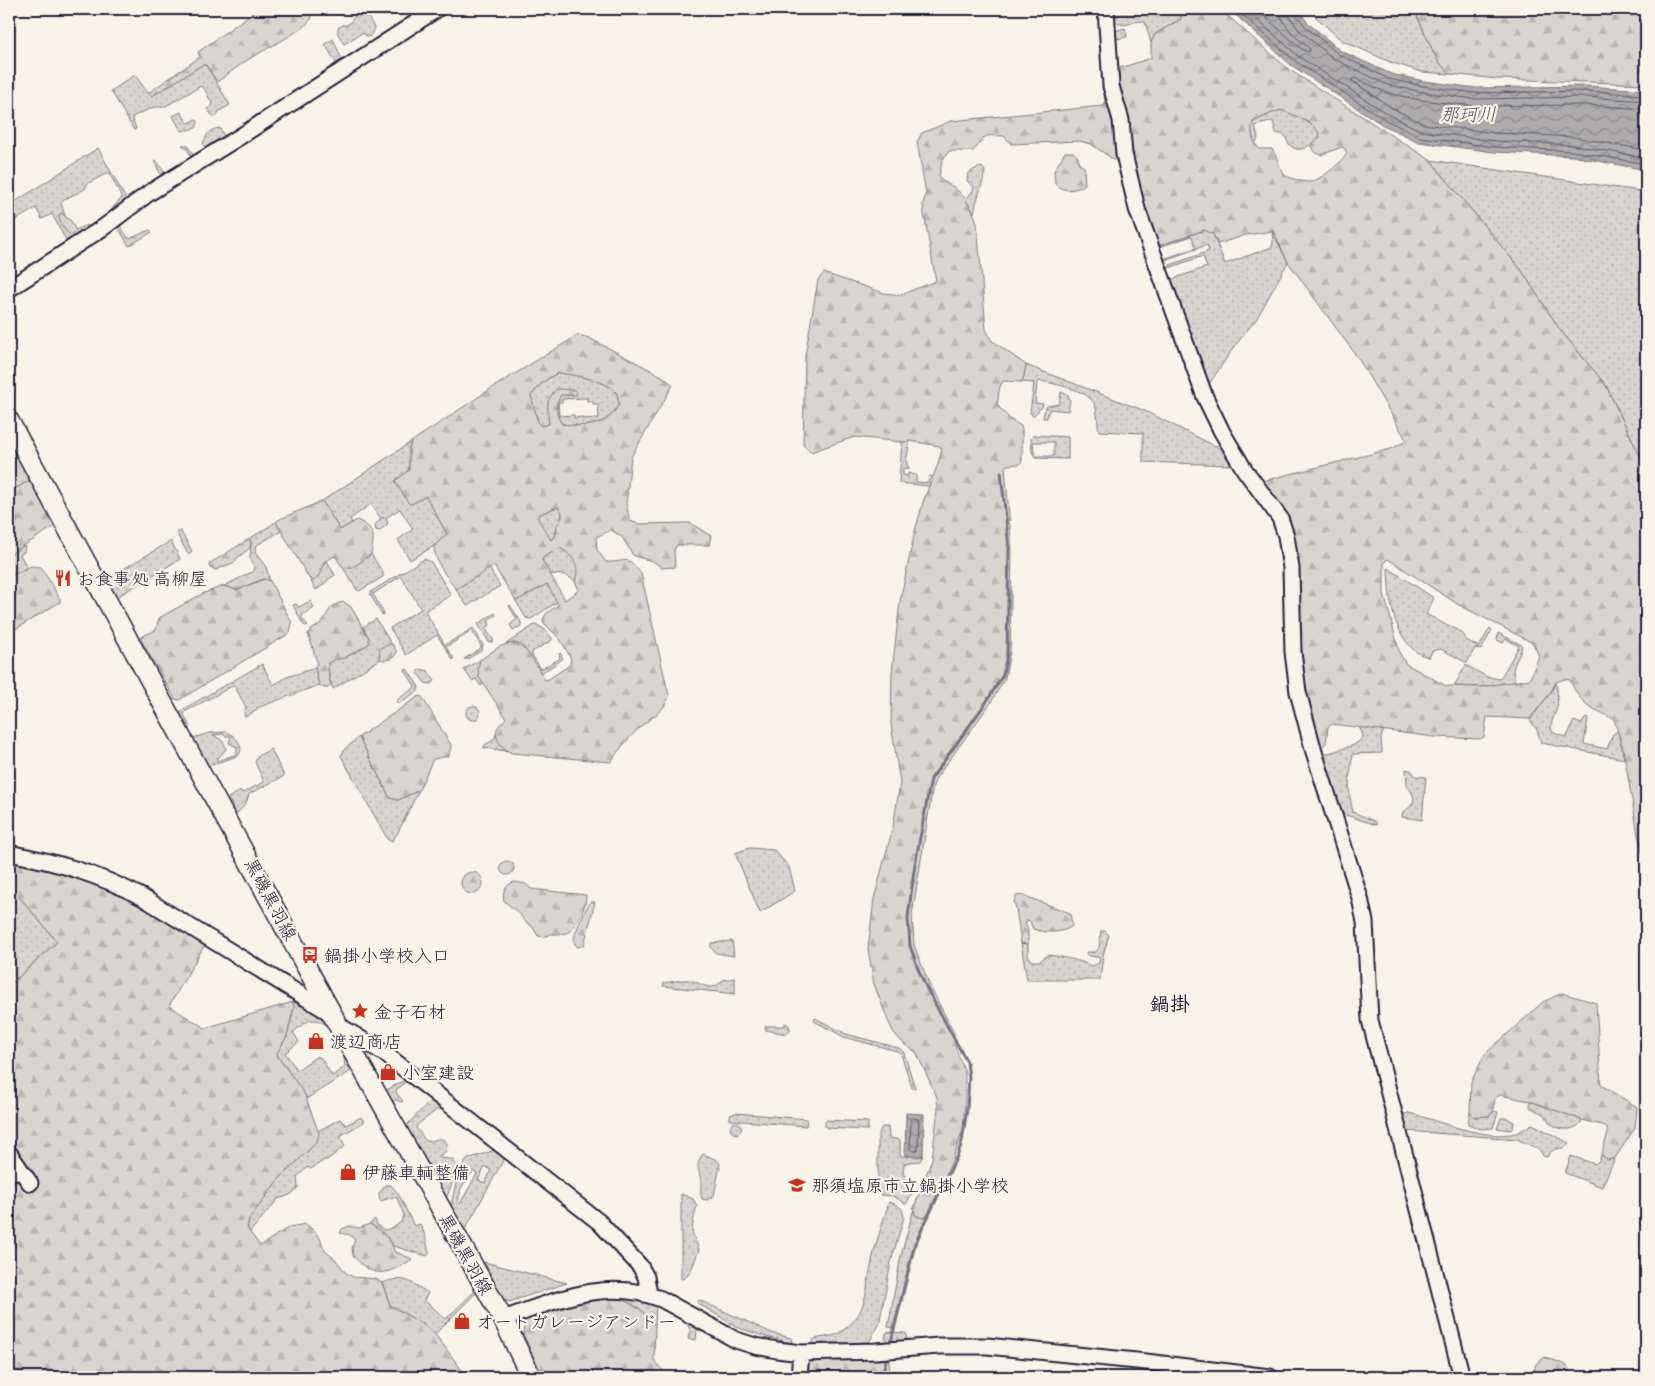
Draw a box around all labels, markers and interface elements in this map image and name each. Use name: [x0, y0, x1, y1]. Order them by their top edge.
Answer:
water label: 那珂川: [1439, 102, 1497, 126]
place label: お食事処 高柳屋: [77, 567, 207, 590]
restaurant icon: お食事処 高柳屋: [53, 568, 73, 588]
street label: 黒磯黒羽線: [240, 854, 302, 944]
place label: 鍋掛小学校入口: [324, 944, 450, 967]
bus stop icon: 鍋掛小学校入口: [300, 945, 320, 965]
district label: 鍋掛: [1150, 991, 1190, 1016]
place label: 金子石材: [374, 1000, 446, 1023]
place icon: 金子石材: [350, 1001, 370, 1021]
place label: 渡辺商店: [330, 1030, 402, 1053]
shop icon: 渡辺商店: [306, 1031, 326, 1051]
place label: 小室建設: [402, 1061, 474, 1084]
shop icon: 小室建設: [378, 1062, 398, 1082]
place label: 伊藤車輌整備: [362, 1161, 470, 1184]
shop icon: 伊藤車輌整備: [338, 1162, 358, 1182]
place label: 那須塩原市立鍋掛小学校: [811, 1174, 1009, 1197]
school or university icon: 那須塩原市立鍋掛小学校: [787, 1175, 807, 1195]
street label: 黒磯黒羽線: [434, 1209, 498, 1299]
place label: オートガレージアンドー: [476, 1310, 675, 1333]
shop icon: オートガレージアンドー: [452, 1311, 472, 1331]

